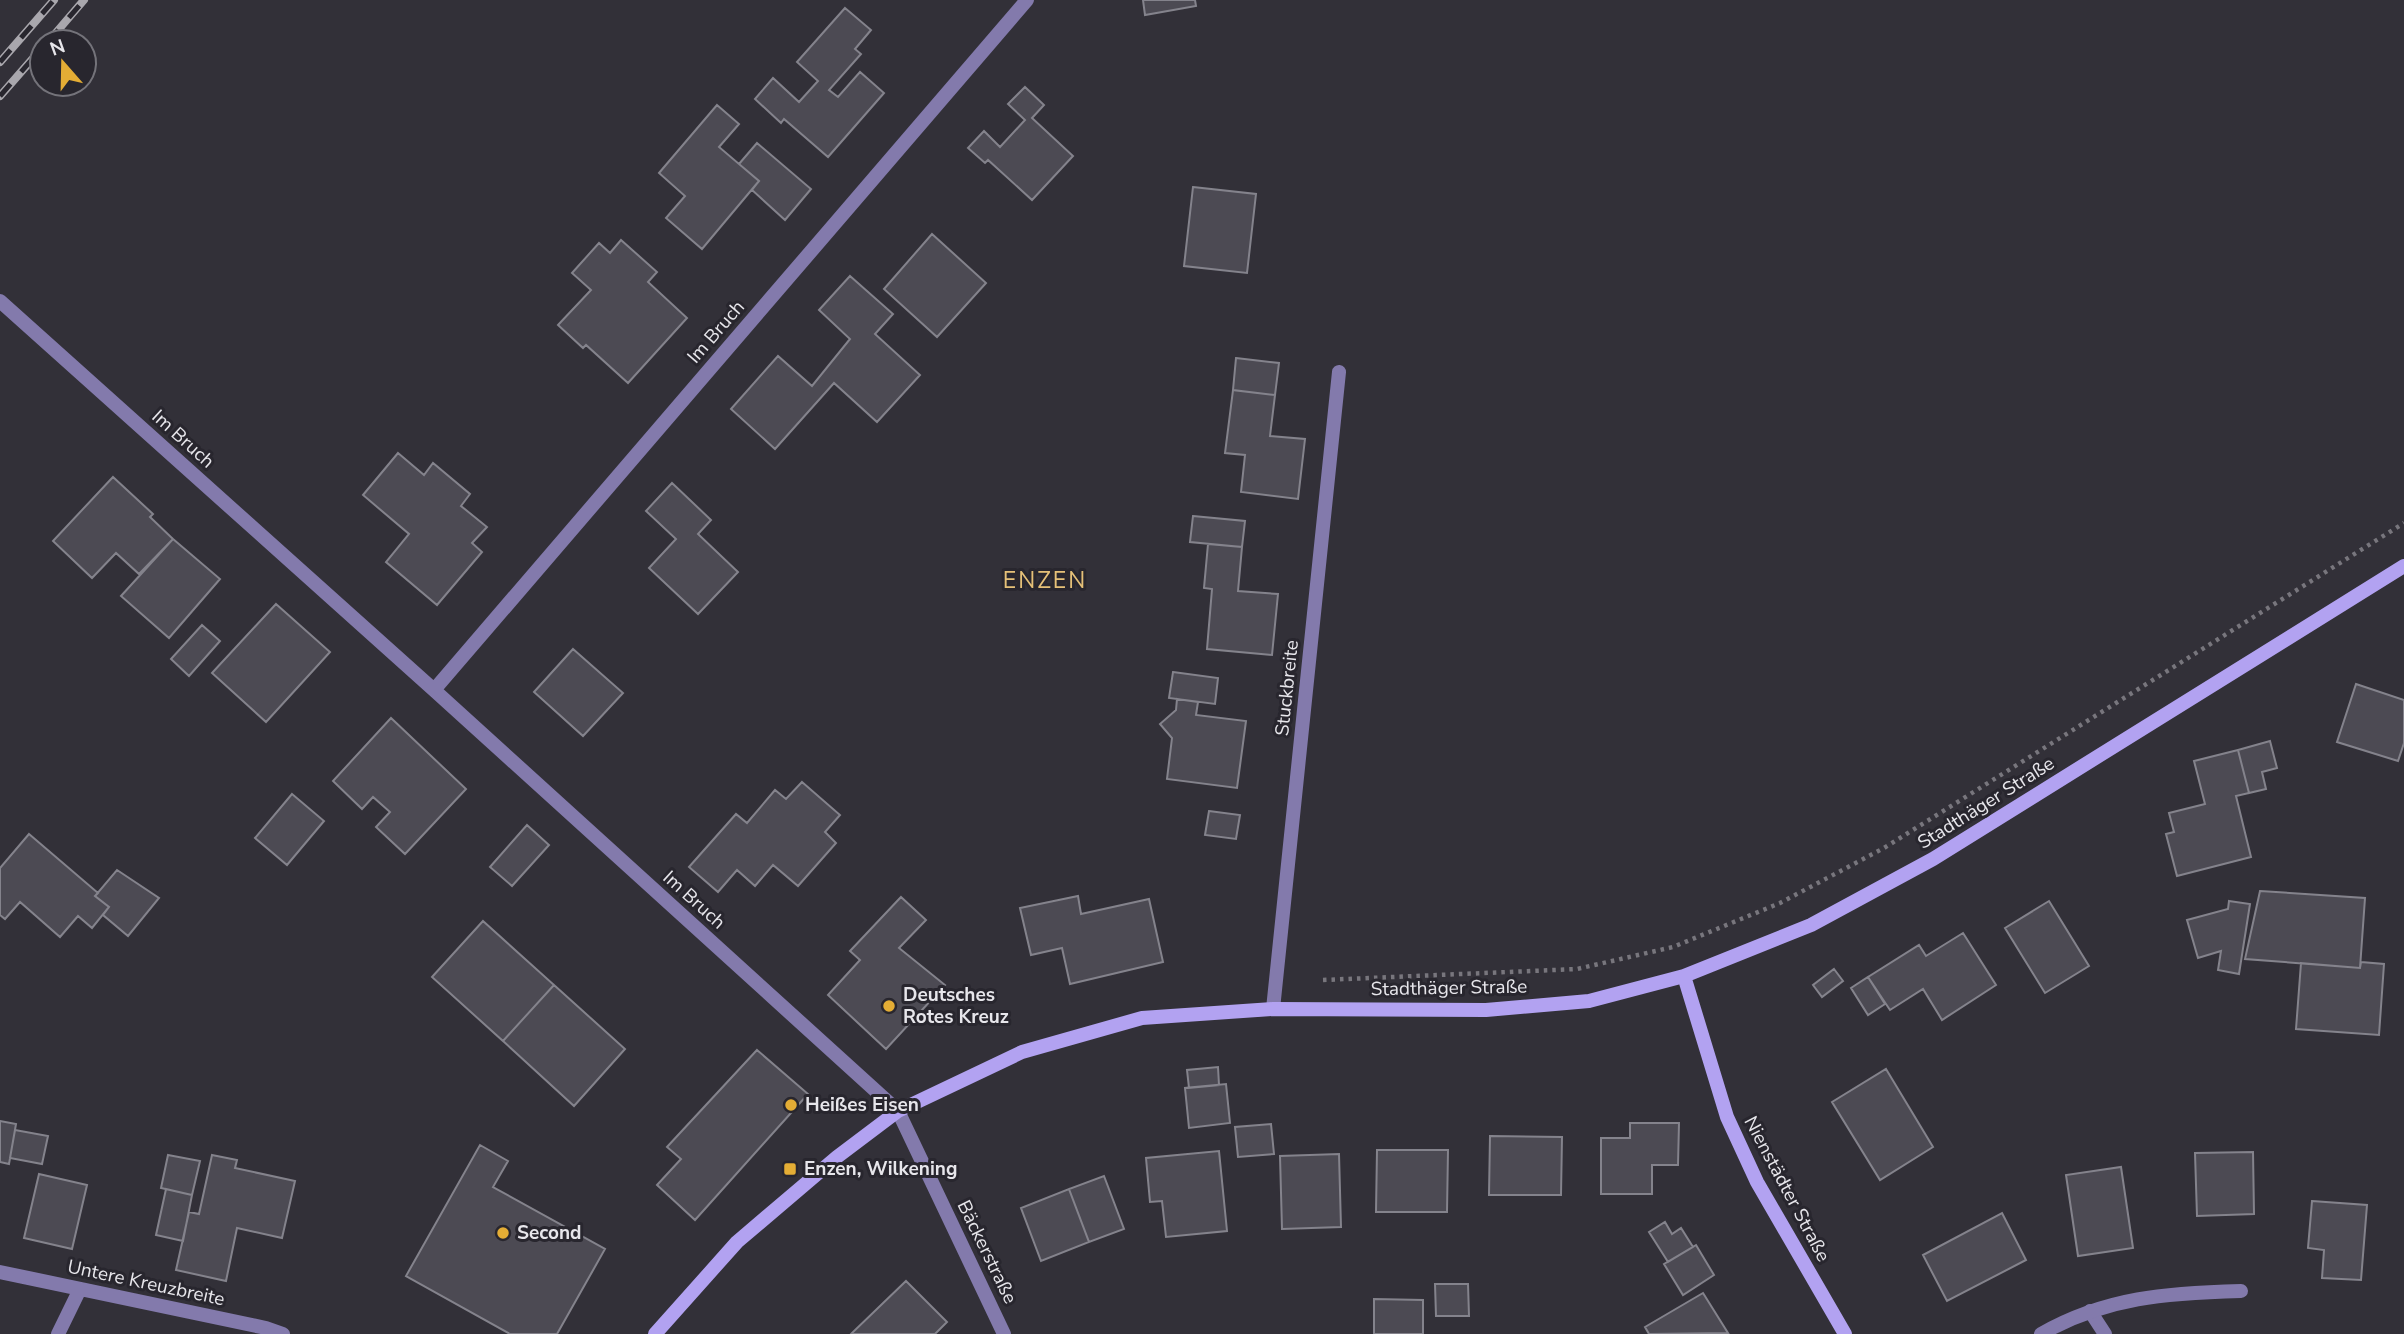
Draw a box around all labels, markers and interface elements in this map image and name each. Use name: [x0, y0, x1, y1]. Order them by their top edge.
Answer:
north arrow: [28, 28, 98, 98]
text: N: [46, 33, 69, 63]
street label: Im Bruch: [681, 295, 751, 369]
street label: Im Bruch: [146, 404, 220, 474]
district label: ENZEN: [1003, 565, 1087, 596]
street label: Stuckbreite: [1269, 639, 1305, 737]
street label: Stadthäger Straße: [1913, 750, 2059, 856]
street label: Im Bruch: [657, 865, 731, 935]
street label: Stadthäger Straße: [1370, 974, 1528, 1002]
place label: Deutsches Rotes Kreuz: [903, 982, 1009, 1030]
marker: Deutsches Rotes Kreuz: [881, 998, 897, 1014]
place label: Heißes Eisen: [805, 1092, 919, 1118]
marker: Heißes Eisen: [783, 1097, 799, 1113]
street label: Nienstädter Straße: [1738, 1112, 1836, 1266]
place label: Enzen, Wilkening: [804, 1156, 957, 1182]
marker: Enzen, Wilkening: [782, 1161, 798, 1177]
street label: Bäckerstraße: [951, 1196, 1023, 1308]
place label: Second: [517, 1220, 582, 1246]
marker: Second: [495, 1225, 511, 1241]
street label: Untere Kreuzbreite: [65, 1254, 227, 1312]

